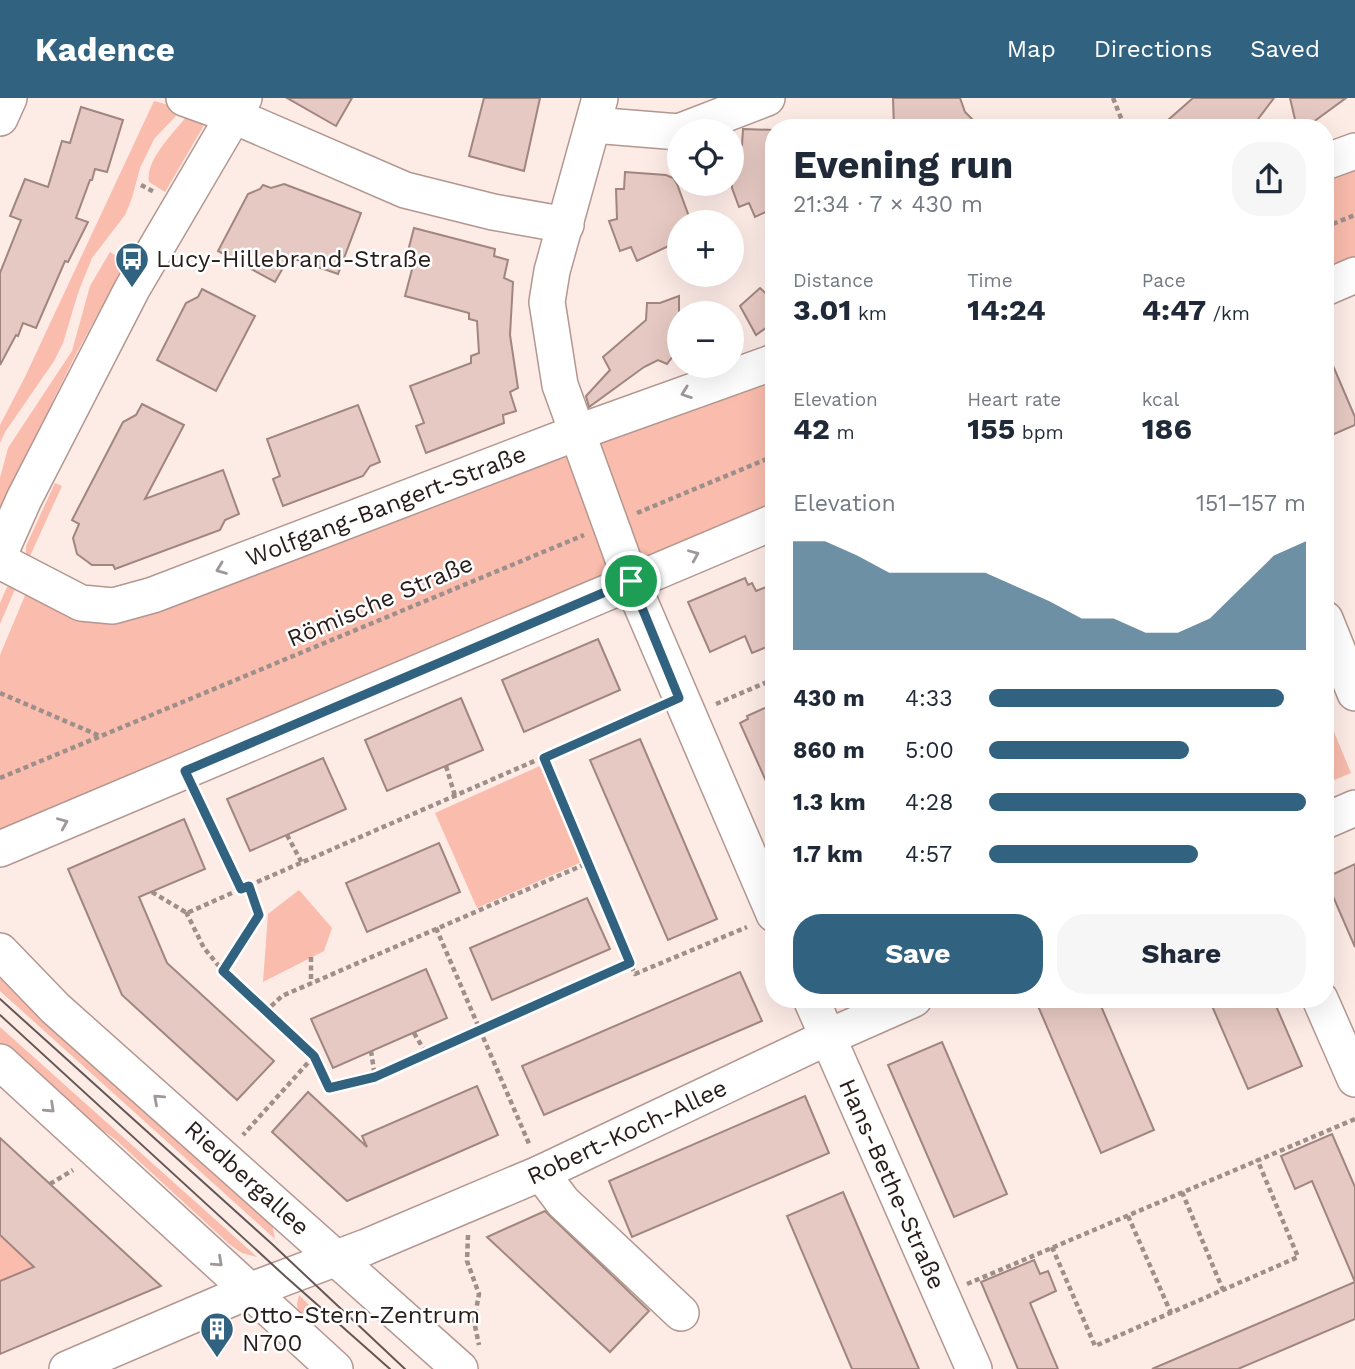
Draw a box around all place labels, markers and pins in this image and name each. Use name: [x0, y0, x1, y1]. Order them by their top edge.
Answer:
bus stop icon: Lucy-Hillebrand-Straße: [113, 240, 151, 289]
place label: Lucy-Hillebrand-Straße: [156, 245, 431, 273]
pin: [601, 551, 661, 611]
place label: Otto-Stern-Zentrum N700: [242, 1301, 480, 1357]
building icon: Otto-Stern-Zentrum N700: [198, 1310, 236, 1359]

